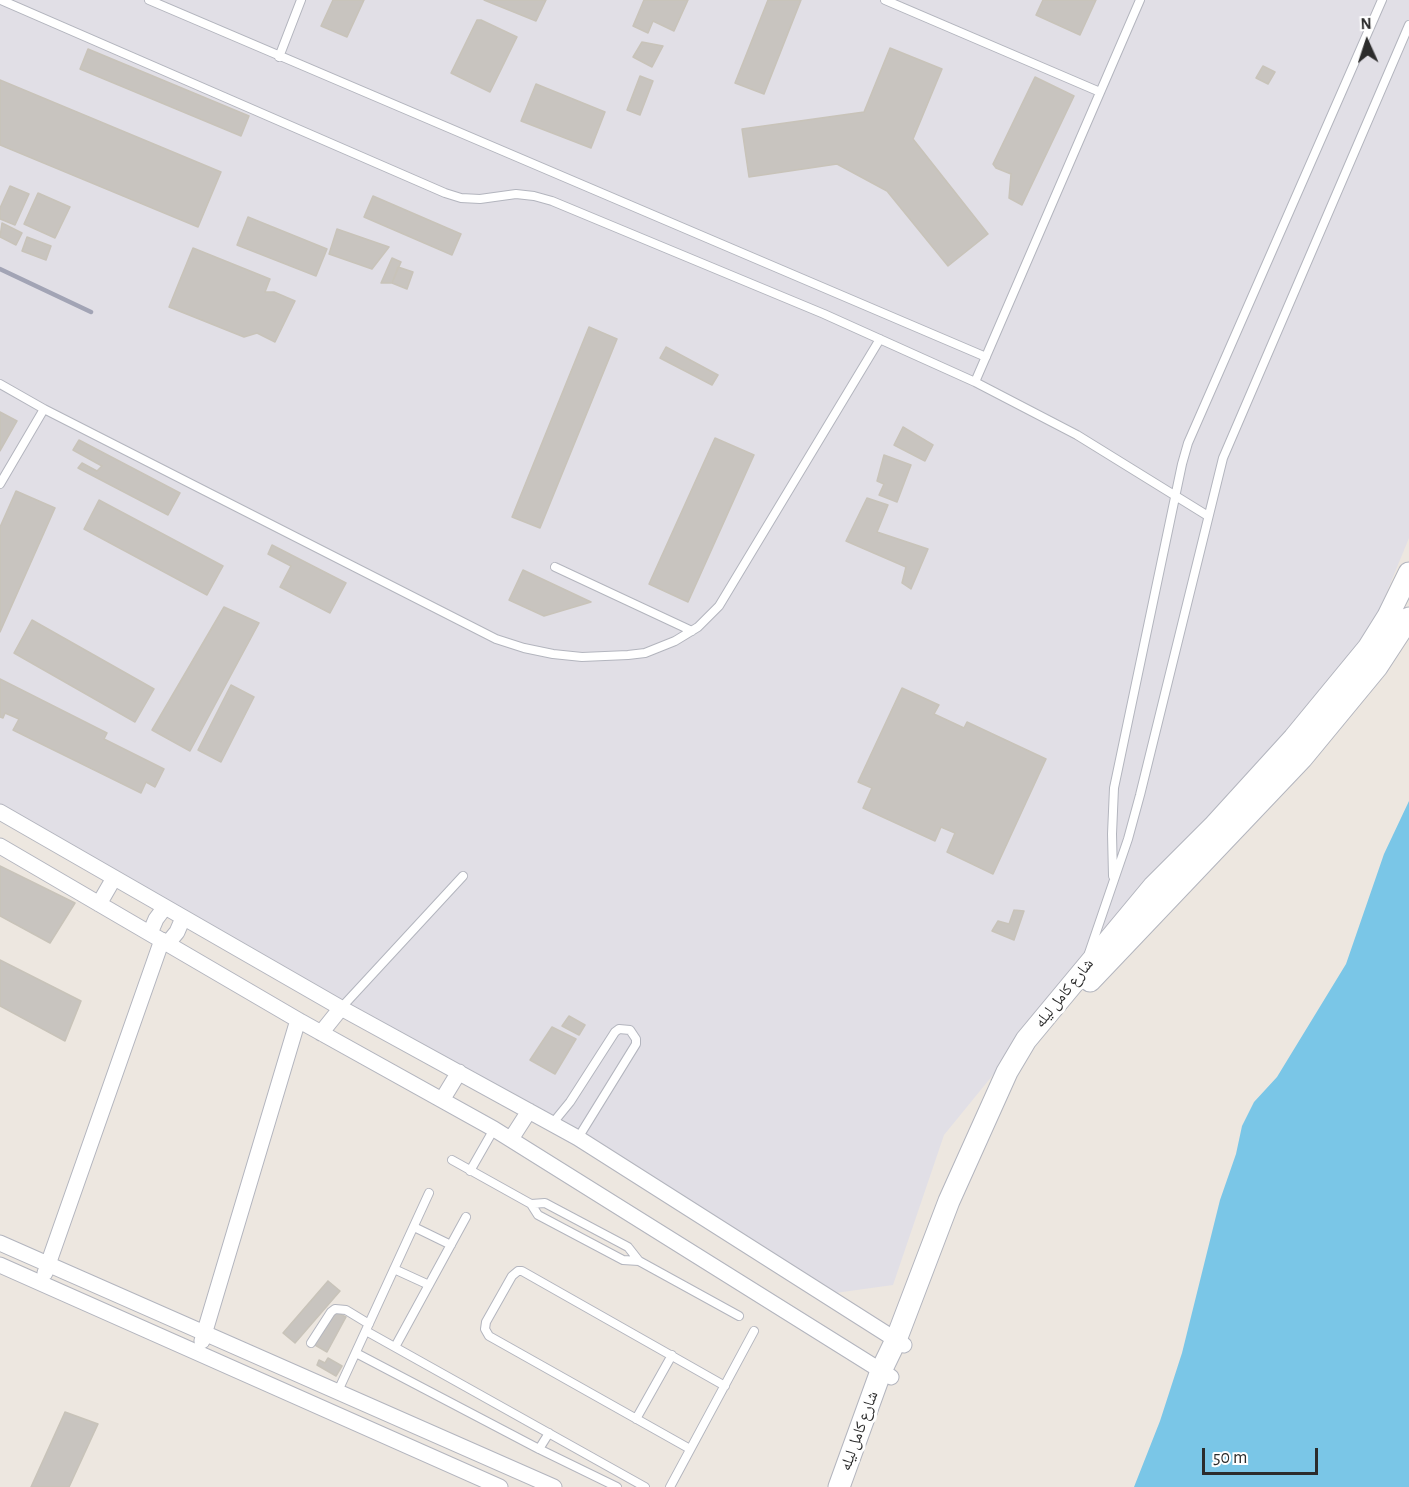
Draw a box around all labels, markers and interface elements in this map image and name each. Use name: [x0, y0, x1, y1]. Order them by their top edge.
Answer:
north arrow: [1337, 12, 1397, 72]
text: N: [1360, 16, 1372, 32]
street label: شارع كامل ليله: [1030, 955, 1098, 1031]
street label: شارع كامل ليله: [836, 1389, 882, 1473]
scale bar: [1205, 1436, 1320, 1474]
text: 50 m: [1213, 1449, 1247, 1467]

